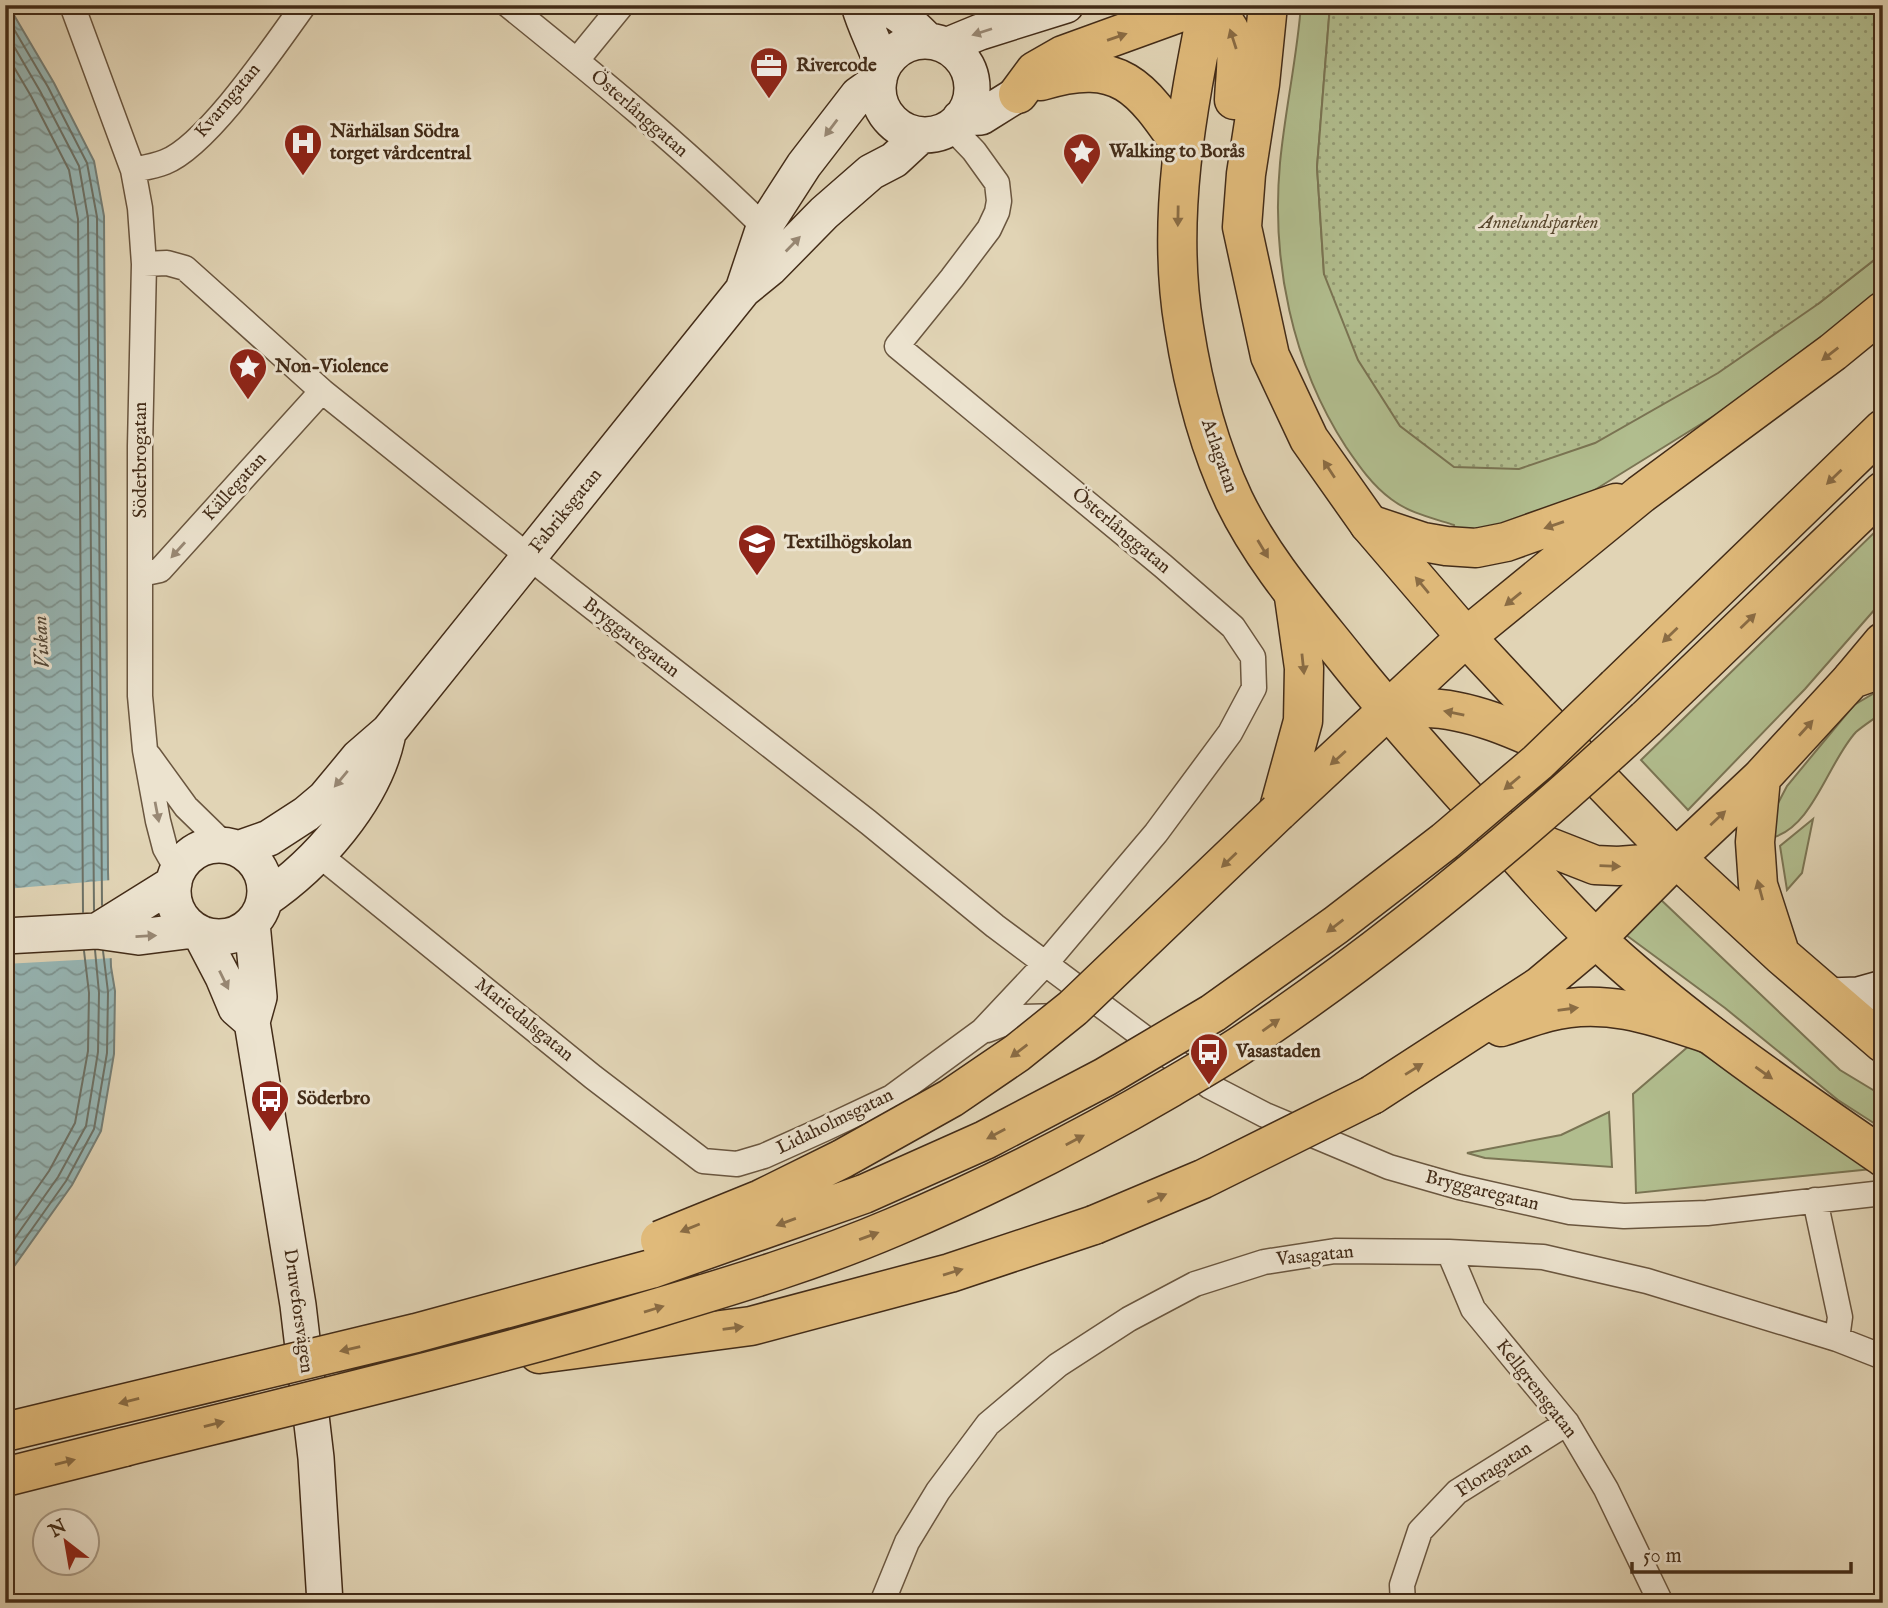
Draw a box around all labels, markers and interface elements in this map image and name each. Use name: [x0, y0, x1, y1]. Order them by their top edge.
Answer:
one-way arrow: [972, 27, 993, 38]
one-way arrow: [1227, 28, 1238, 49]
one-way arrow: [1106, 31, 1127, 42]
office icon: Rivercode: [748, 45, 790, 100]
place label: Rivercode: [796, 54, 877, 78]
street label: Kvarngatan: [190, 59, 266, 143]
street label: Österlånggatan: [585, 65, 693, 163]
one-way arrow: [825, 119, 839, 137]
place label: Närhälsan Södra torget vårdcentral: [329, 120, 472, 166]
hospital icon: Närhälsan Södra torget vårdcentral: [282, 122, 324, 177]
place icon: Walking to Borås: [1061, 131, 1103, 186]
place label: Walking to Borås: [1108, 140, 1245, 164]
one-way arrow: [1172, 205, 1184, 227]
park label: Annelundsparken: [1478, 211, 1599, 235]
one-way arrow: [785, 236, 802, 253]
place icon: Non-Violence: [227, 346, 269, 401]
one-way arrow: [1821, 347, 1839, 361]
place label: Non-Violence: [274, 355, 389, 379]
street label: Söderbrogatan: [129, 402, 153, 518]
street label: Arlagatan: [1195, 415, 1243, 496]
street label: Källegatan: [198, 448, 272, 526]
one-way arrow: [1322, 459, 1335, 479]
street label: Fabriksgatan: [524, 464, 608, 558]
one-way arrow: [1826, 468, 1843, 484]
street label: Österlånggatan: [1067, 483, 1175, 579]
one-way arrow: [1543, 520, 1564, 531]
school or university icon: Textilhögskolan: [736, 522, 778, 577]
place label: Textilhögskolan: [783, 531, 912, 555]
one-way arrow: [1257, 539, 1269, 558]
one-way arrow: [170, 541, 186, 559]
one-way arrow: [1415, 577, 1430, 594]
one-way arrow: [1504, 591, 1521, 606]
street label: Bryggaregatan: [578, 593, 684, 683]
one-way arrow: [1739, 612, 1756, 629]
water label: Viskan: [27, 615, 57, 669]
one-way arrow: [1662, 626, 1679, 643]
one-way arrow: [1298, 653, 1309, 675]
one-way arrow: [1443, 707, 1465, 718]
one-way arrow: [1798, 720, 1814, 737]
one-way arrow: [1330, 749, 1347, 765]
one-way arrow: [333, 769, 348, 787]
one-way arrow: [1504, 776, 1522, 791]
one-way arrow: [151, 801, 162, 823]
one-way arrow: [1709, 810, 1726, 826]
one-way arrow: [1221, 852, 1237, 868]
one-way arrow: [1599, 860, 1621, 871]
one-way arrow: [1754, 878, 1765, 900]
one-way arrow: [1326, 919, 1344, 933]
one-way arrow: [135, 930, 157, 941]
one-way arrow: [218, 970, 229, 990]
street label: Mariedalsgatan: [470, 973, 578, 1067]
one-way arrow: [1557, 1003, 1579, 1014]
one-way arrow: [1262, 1018, 1280, 1032]
bus stop icon: Vasastaden: [1188, 1031, 1230, 1086]
place label: Vasastaden: [1235, 1040, 1321, 1064]
one-way arrow: [1010, 1043, 1028, 1057]
one-way arrow: [1404, 1062, 1424, 1075]
one-way arrow: [1755, 1066, 1773, 1080]
bus stop icon: Söderbro: [249, 1078, 291, 1133]
street label: Lidaholmsgatan: [773, 1083, 897, 1161]
place label: Söderbro: [297, 1087, 370, 1111]
one-way arrow: [985, 1128, 1005, 1140]
one-way arrow: [1065, 1135, 1085, 1146]
street label: Bryggaregatan: [1423, 1165, 1541, 1217]
one-way arrow: [1147, 1193, 1168, 1204]
one-way arrow: [775, 1216, 796, 1227]
one-way arrow: [680, 1222, 701, 1233]
one-way arrow: [859, 1231, 880, 1242]
street label: Vasagatan: [1274, 1240, 1355, 1272]
street label: Druveforsvägen: [277, 1247, 319, 1375]
one-way arrow: [942, 1266, 963, 1276]
one-way arrow: [643, 1304, 664, 1314]
one-way arrow: [722, 1323, 744, 1334]
street label: Kellgrensgatan: [1490, 1335, 1582, 1443]
one-way arrow: [339, 1343, 361, 1354]
one-way arrow: [118, 1396, 140, 1407]
one-way arrow: [203, 1418, 225, 1429]
street label: Floragatan: [1451, 1437, 1537, 1503]
one-way arrow: [54, 1456, 76, 1467]
north arrow: [32, 1506, 102, 1576]
text: N: [44, 1514, 72, 1544]
scale bar: [1632, 1531, 1851, 1575]
text: 50 m: [1643, 1543, 1682, 1570]

